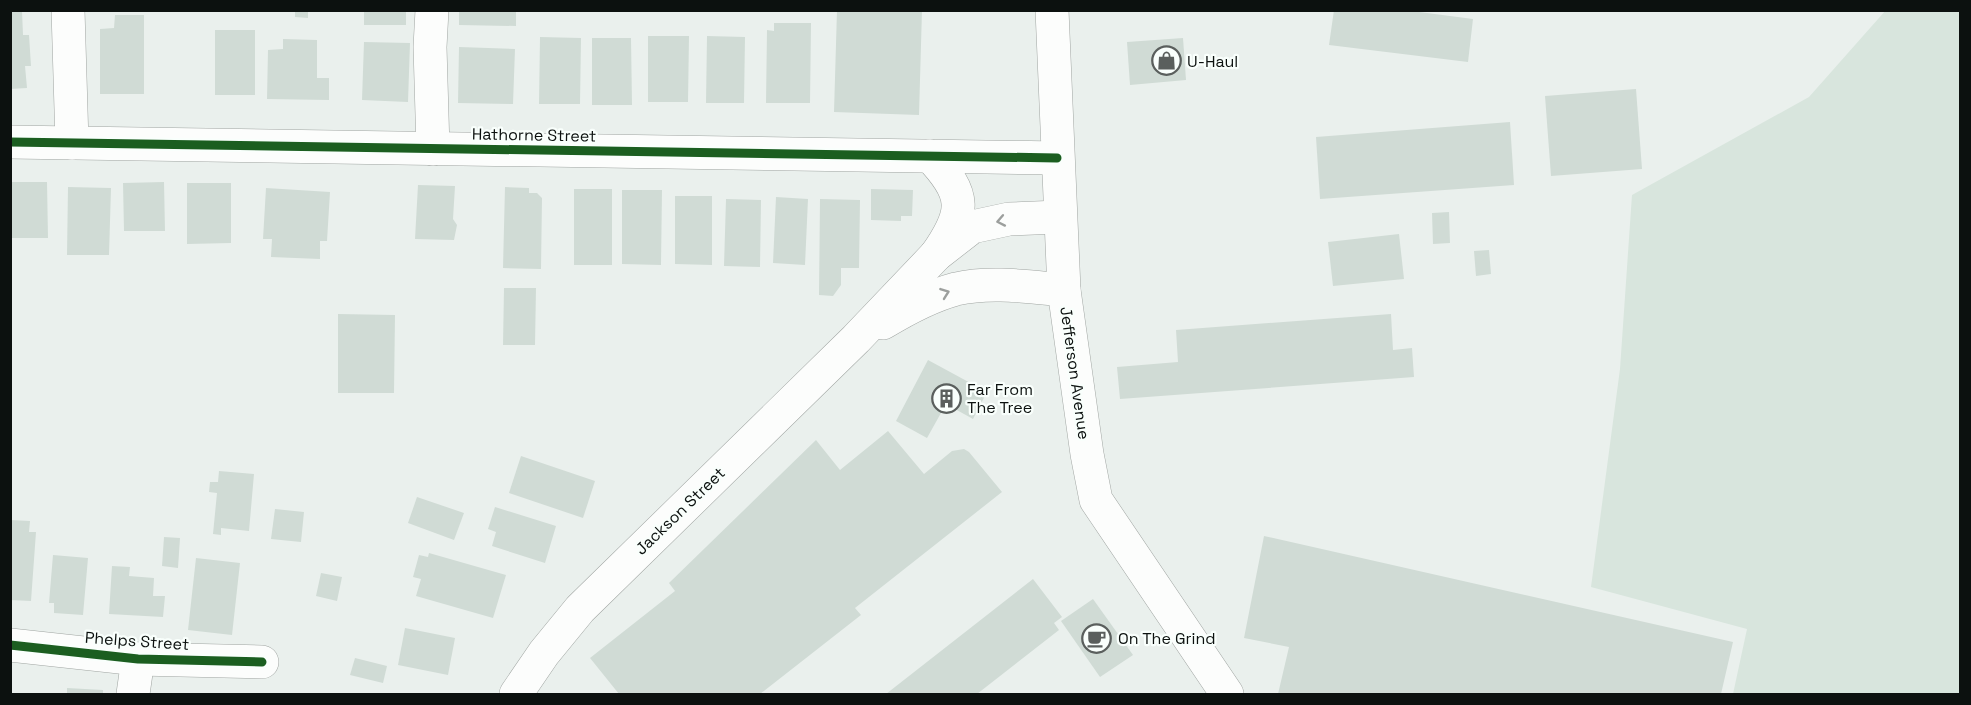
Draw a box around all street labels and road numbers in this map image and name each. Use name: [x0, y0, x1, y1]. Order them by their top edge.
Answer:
street label: Hathorne Street: [472, 123, 596, 147]
street label: Jefferson Avenue: [1055, 305, 1095, 441]
street label: Jackson Street: [631, 463, 729, 559]
street label: Phelps Street: [84, 627, 190, 655]

